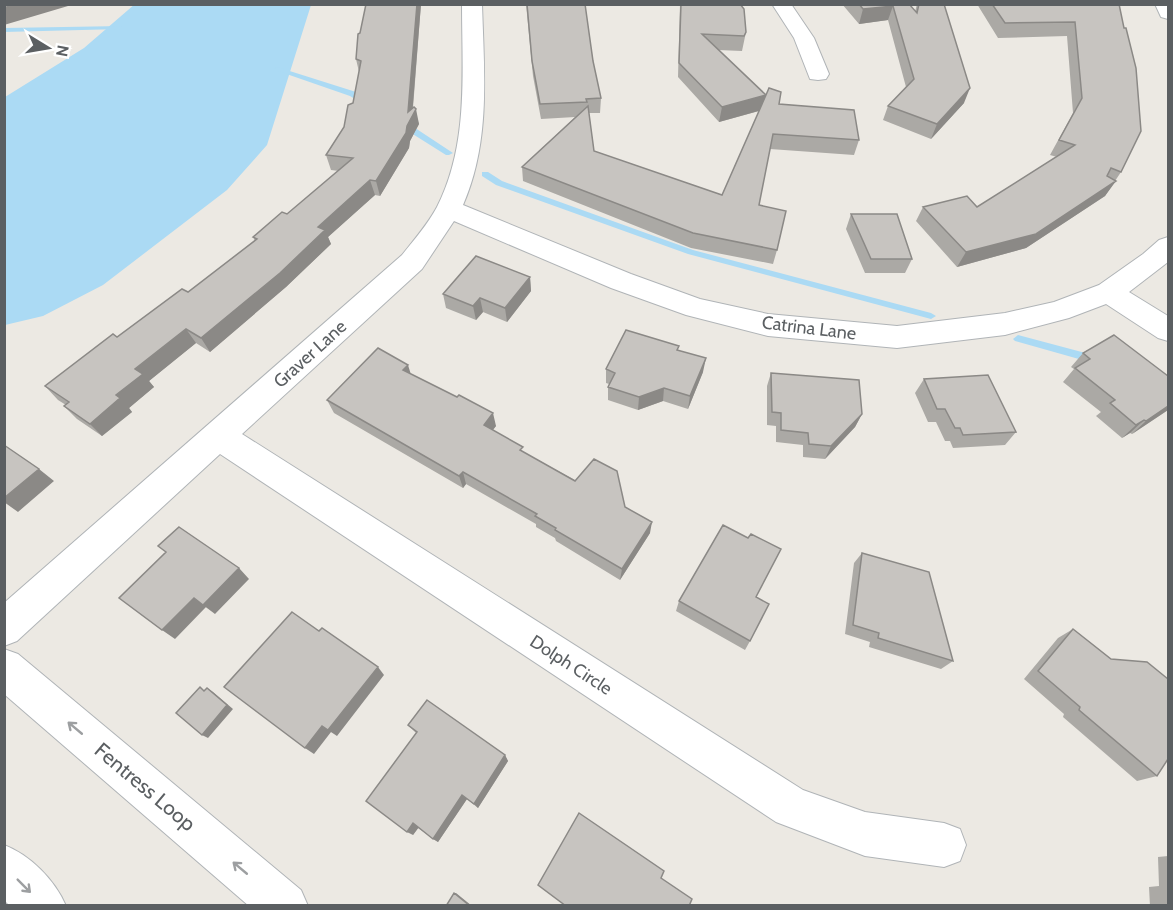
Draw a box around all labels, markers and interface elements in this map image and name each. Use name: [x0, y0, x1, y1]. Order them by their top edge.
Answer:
north arrow: [18, 18, 78, 78]
text: N: [52, 43, 73, 58]
street label: Catrina Lane: [761, 311, 857, 345]
street label: Graver Lane: [269, 316, 351, 392]
street label: Dolph Circle: [526, 630, 616, 700]
one-way arrow: [68, 721, 83, 735]
street label: Fentress Loop: [90, 737, 201, 836]
one-way arrow: [232, 861, 248, 874]
one-way arrow: [16, 879, 31, 894]

